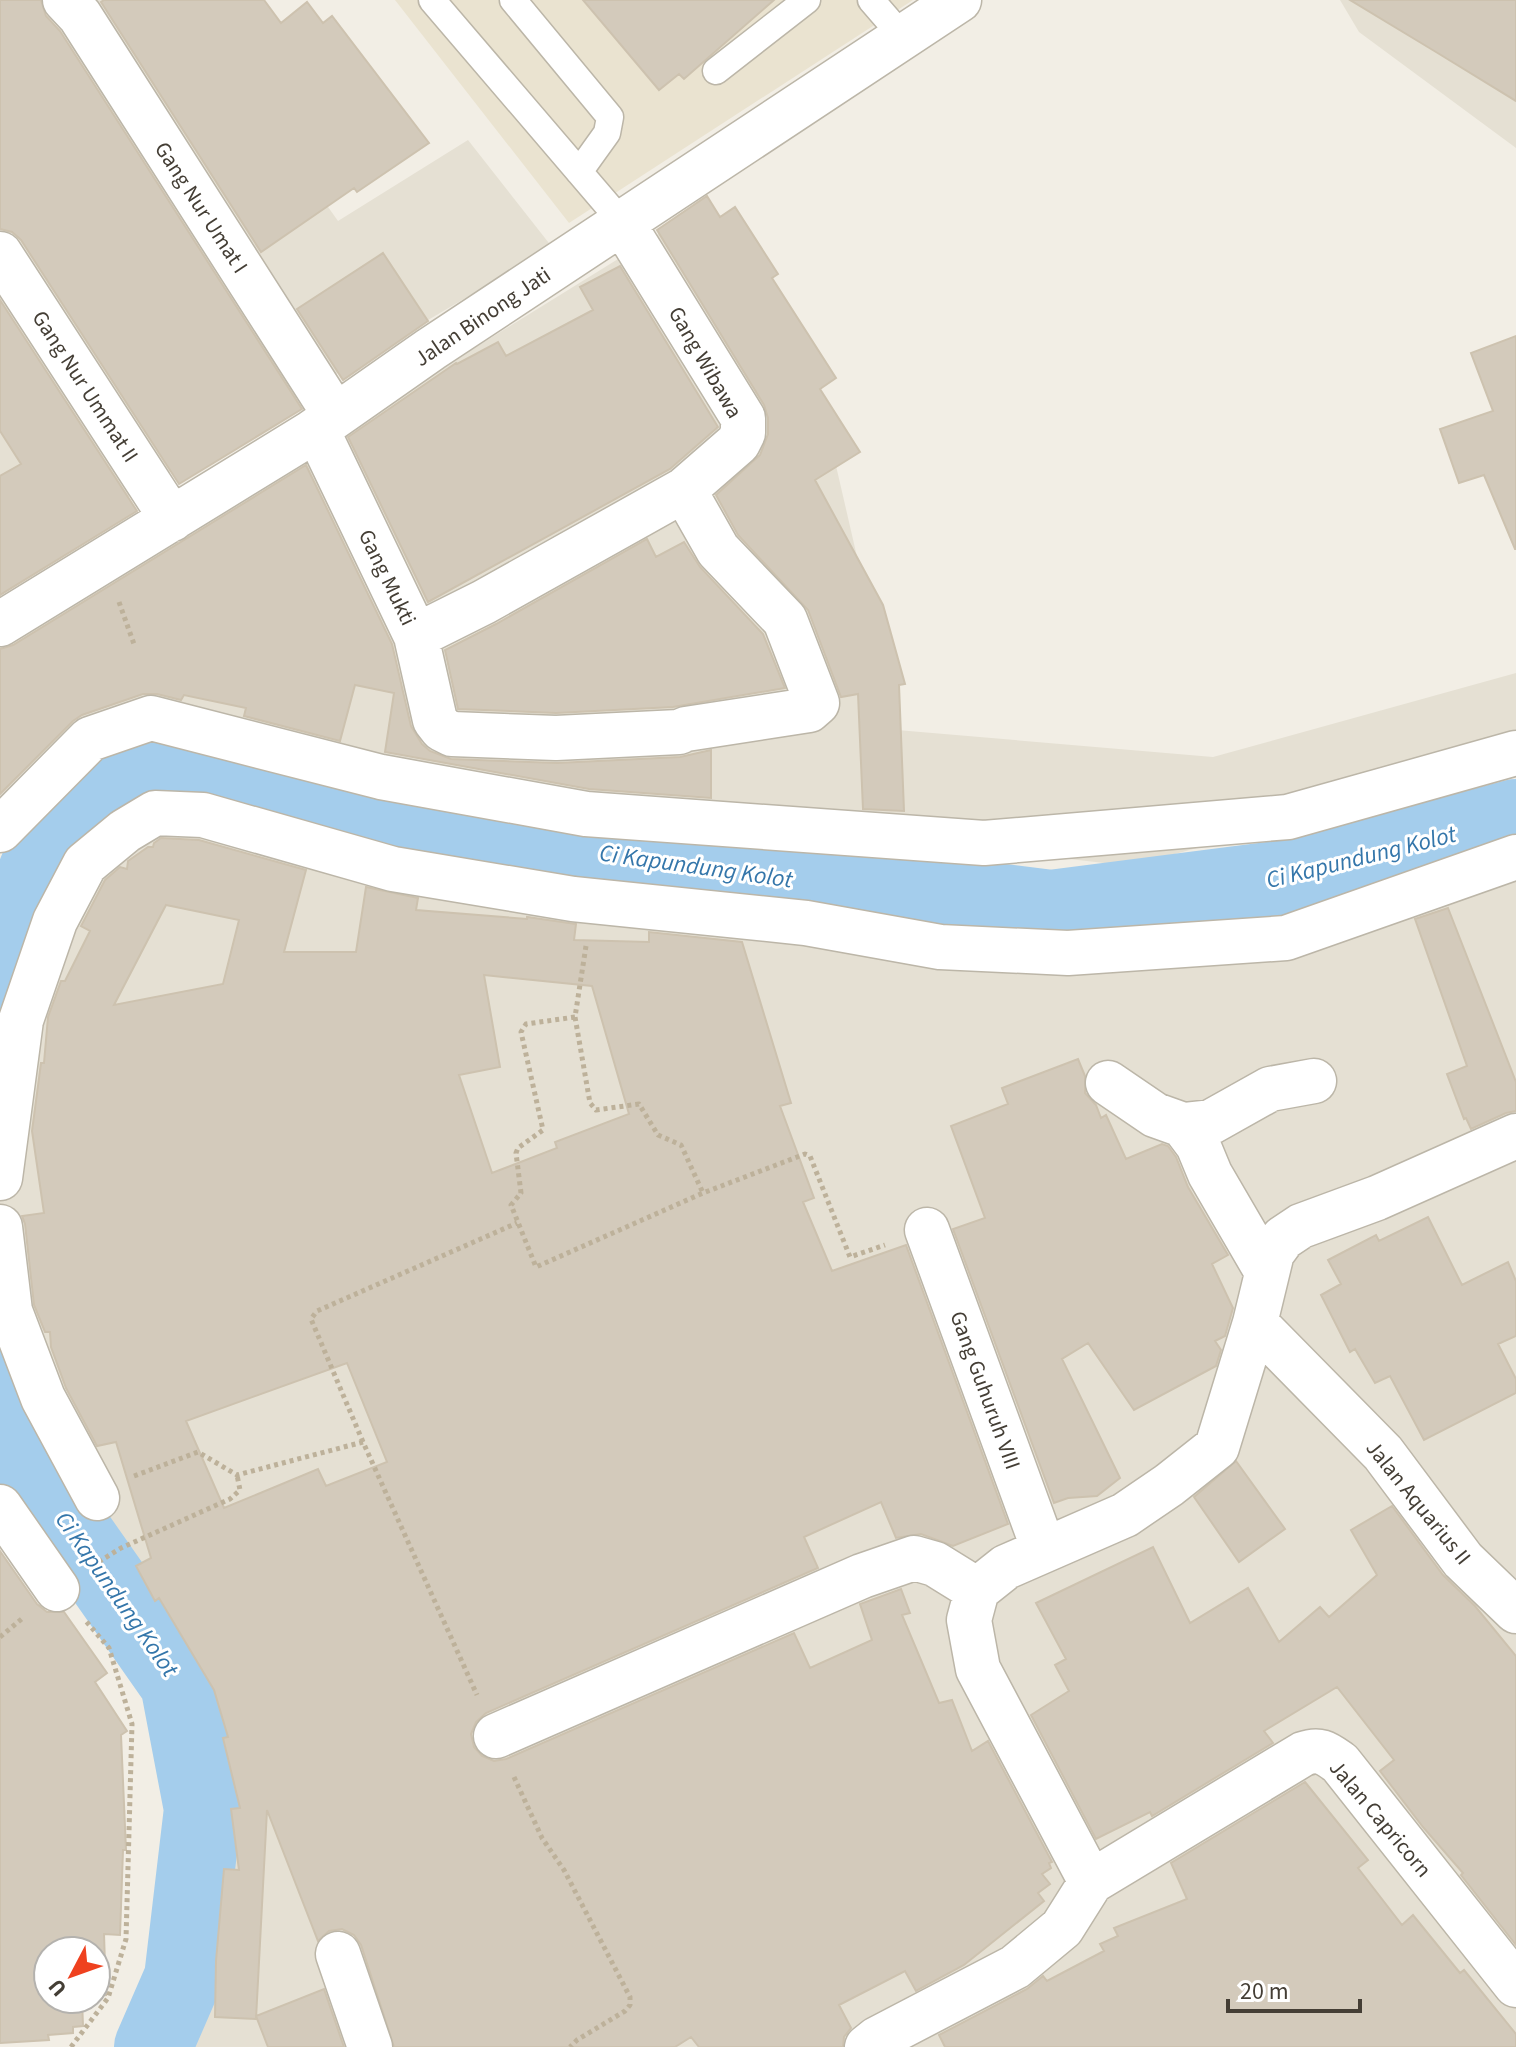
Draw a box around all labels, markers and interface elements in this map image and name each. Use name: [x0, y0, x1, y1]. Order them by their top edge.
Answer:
street label: Gang Nur Umat I: [147, 135, 256, 280]
street label: Jalan Binong Jati: [408, 259, 557, 374]
street label: Gang Wibawa: [660, 301, 750, 424]
street label: Gang Nur Ummat II: [24, 304, 146, 469]
street label: Gang Mukti: [350, 524, 424, 631]
water label: Ci Kapundung Kolot: [1262, 817, 1461, 898]
water label: Ci Kapundung Kolot: [597, 836, 796, 898]
street label: Gang Guhuruh VIII: [942, 1307, 1029, 1474]
street label: Jalan Aquarius II: [1358, 1433, 1479, 1572]
water label: Ci Kapundung Kolot: [46, 1505, 187, 1685]
street label: Jalan Capricorn: [1321, 1753, 1439, 1884]
north arrow: [32, 1935, 112, 2015]
scale bar: [1228, 1963, 1360, 2013]
text: U: [41, 1971, 75, 2003]
text: 20 m: [1240, 1974, 1289, 2009]

